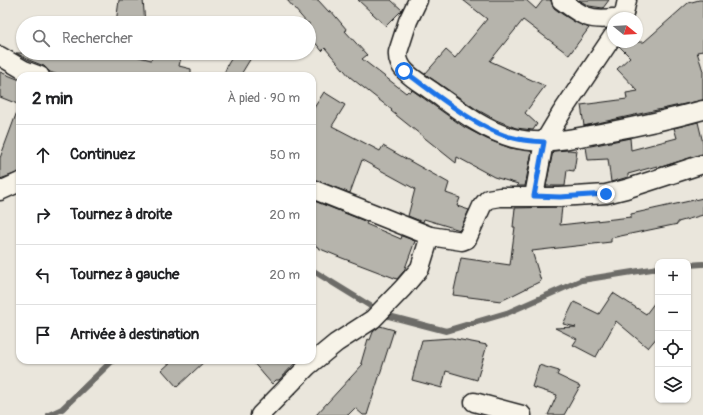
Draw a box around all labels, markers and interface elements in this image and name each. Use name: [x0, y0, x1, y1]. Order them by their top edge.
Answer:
north arrow: [607, 12, 643, 48]
search box: [16, 16, 316, 60]
icon: search: [30, 27, 52, 49]
text: Rechercher: [62, 29, 133, 48]
route start: [395, 62, 413, 80]
text: 2 min: [32, 88, 73, 109]
text: À pied · 90 m: [227, 90, 300, 106]
icon: ahead: [32, 144, 54, 166]
text: Continuez: [70, 145, 135, 164]
text: 50 m: [270, 147, 300, 163]
route end: [597, 185, 615, 203]
icon: right: [32, 204, 54, 226]
text: Tournez à droite: [70, 205, 172, 224]
text: 20 m: [269, 207, 300, 223]
map controls: [655, 259, 691, 403]
button: +: [655, 259, 691, 295]
icon: left: [32, 264, 54, 286]
text: Tournez à gauche: [70, 265, 180, 284]
text: 20 m: [269, 267, 300, 283]
button: −: [655, 295, 691, 331]
icon: arrive: [32, 324, 54, 346]
text: Arrivée à destination: [70, 325, 199, 344]
button: locate: [655, 331, 691, 367]
button: layers: [655, 367, 691, 403]

